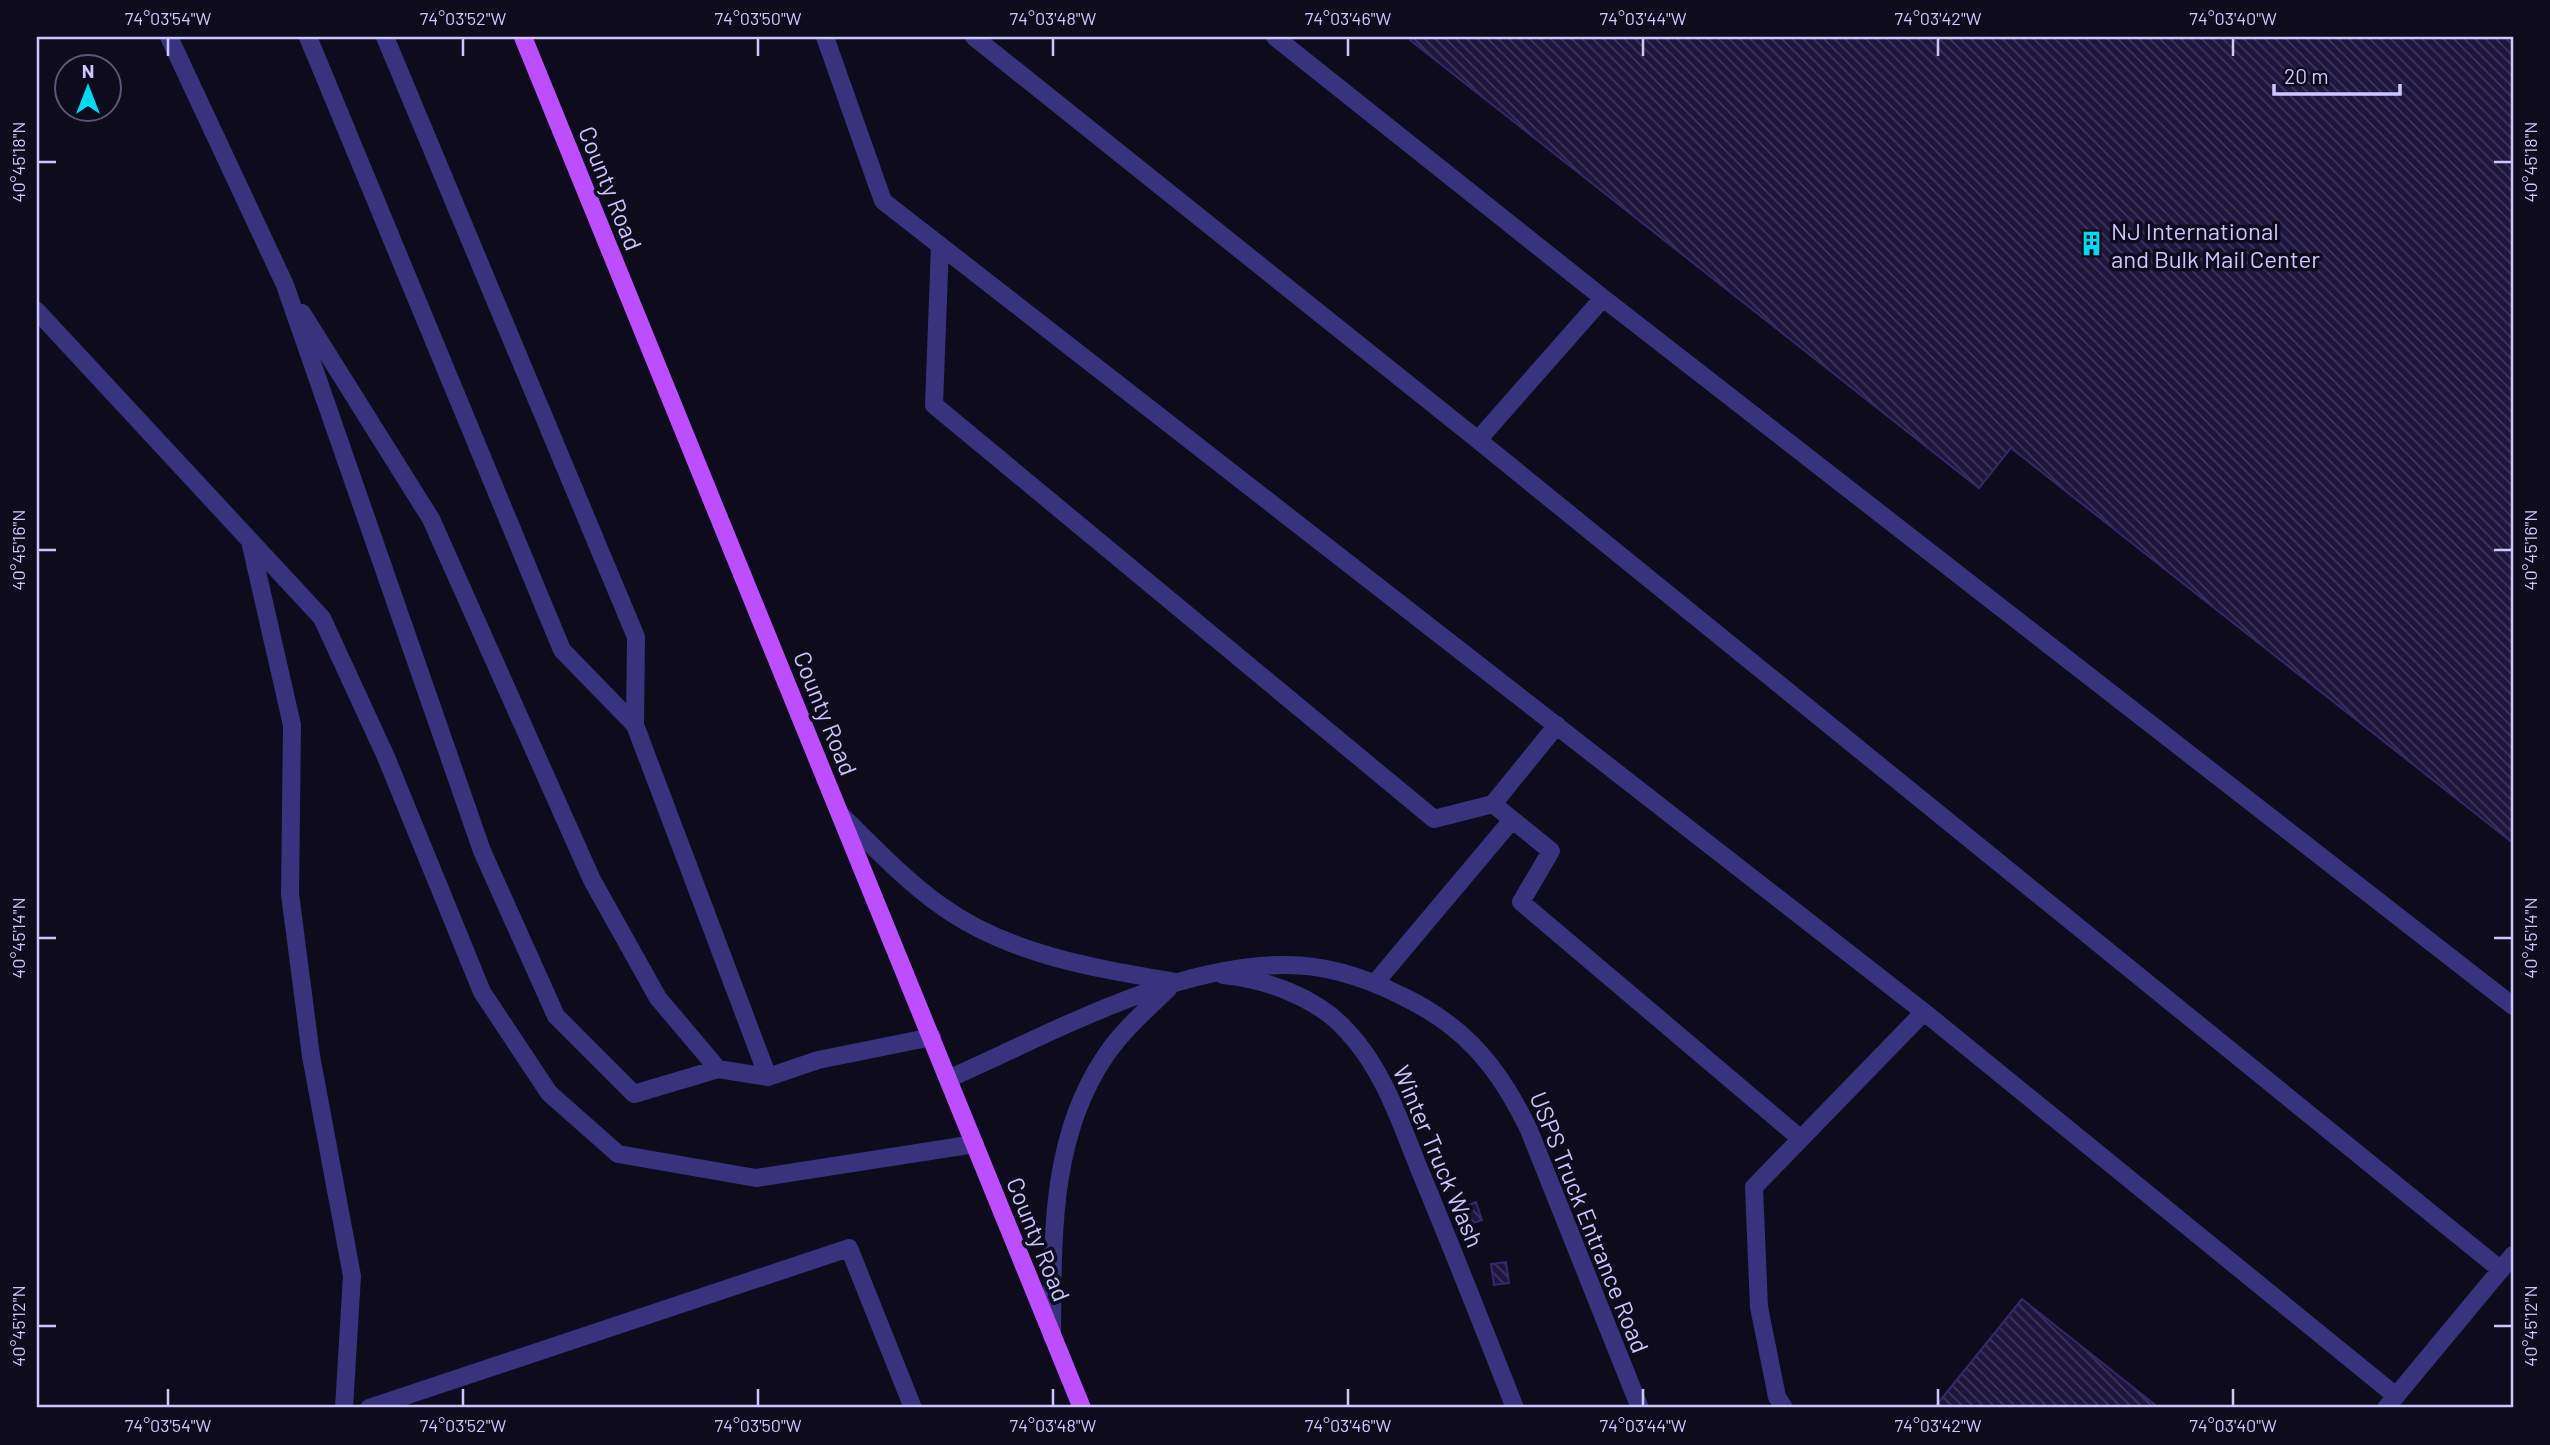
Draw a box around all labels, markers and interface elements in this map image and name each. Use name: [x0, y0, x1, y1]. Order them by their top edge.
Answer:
text: 74°03'54"W: [125, 7, 211, 29]
text: 74°03'52"W: [420, 7, 506, 29]
text: 74°03'50"W: [714, 7, 802, 29]
text: 74°03'48"W: [1010, 7, 1097, 29]
text: 74°03'46"W: [1305, 7, 1392, 29]
text: 74°03'44"W: [1599, 7, 1687, 29]
text: 74°03'42"W: [1894, 7, 1982, 29]
text: 74°03'40"W: [2189, 7, 2277, 29]
north arrow: [52, 52, 122, 122]
scale bar: [2274, 52, 2400, 96]
text: N: [82, 59, 94, 82]
text: 20 m: [2284, 63, 2329, 88]
text: 40°45'18"N: [7, 121, 29, 203]
text: 40°45'18"N: [2519, 121, 2541, 203]
street label: County Road: [573, 122, 649, 254]
place label: NJ International and Bulk Mail Center: [2111, 216, 2320, 273]
building icon: NJ International and Bulk Mail Center: [2077, 230, 2105, 258]
text: 40°45'16"N: [7, 510, 29, 590]
text: 40°45'16"N: [2519, 510, 2541, 590]
street label: County Road: [788, 647, 864, 779]
text: 40°45'14"N: [7, 897, 29, 979]
text: 40°45'14"N: [2519, 897, 2541, 979]
street label: Winter Truck Wash: [1388, 1061, 1490, 1251]
street label: USPS Truck Entrance Road: [1524, 1087, 1656, 1357]
street label: County Road: [1001, 1173, 1077, 1305]
text: 40°45'12"N: [7, 1285, 29, 1367]
text: 40°45'12"N: [2519, 1285, 2541, 1367]
text: 74°03'54"W: [125, 1414, 211, 1436]
text: 74°03'52"W: [420, 1414, 506, 1436]
text: 74°03'50"W: [714, 1414, 802, 1436]
text: 74°03'48"W: [1010, 1414, 1097, 1436]
text: 74°03'46"W: [1305, 1414, 1392, 1436]
text: 74°03'44"W: [1599, 1414, 1687, 1436]
text: 74°03'42"W: [1894, 1414, 1982, 1436]
text: 74°03'40"W: [2189, 1414, 2277, 1436]

